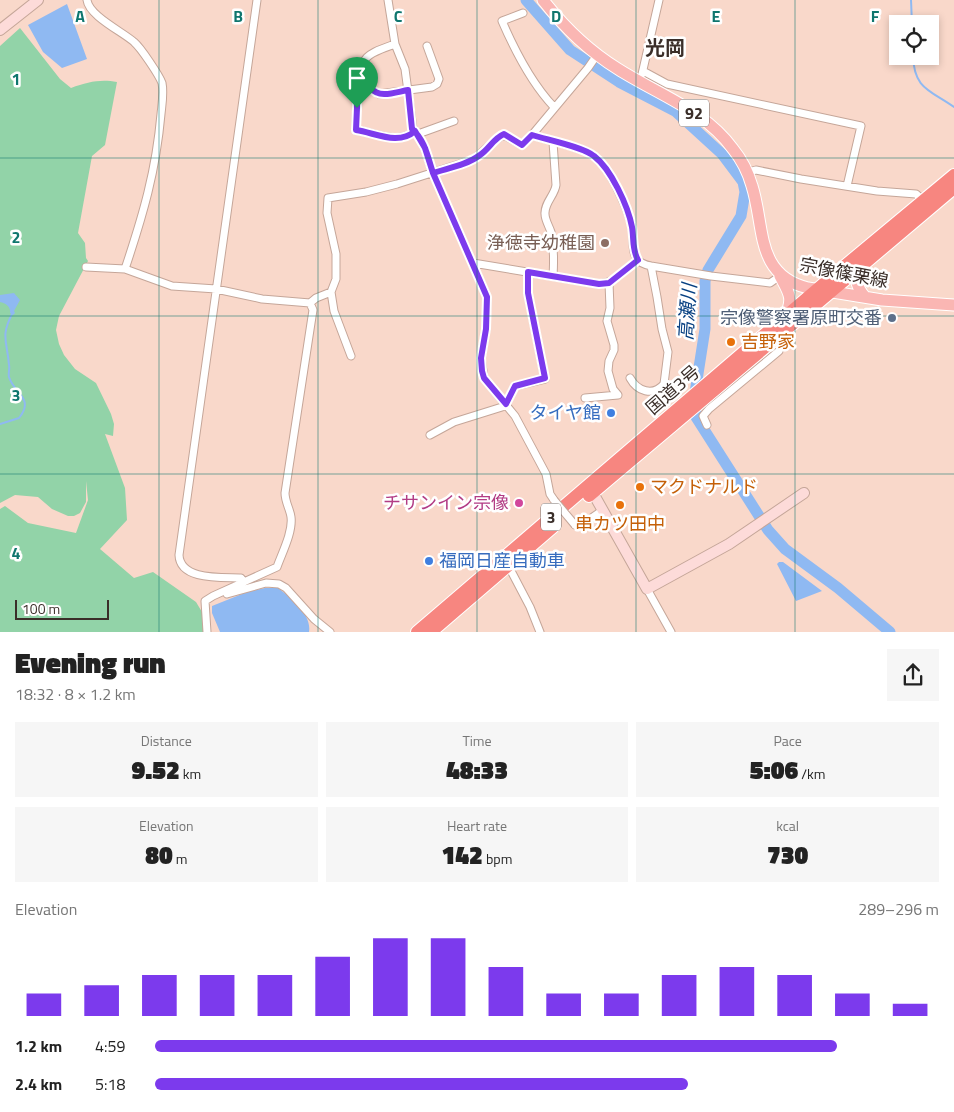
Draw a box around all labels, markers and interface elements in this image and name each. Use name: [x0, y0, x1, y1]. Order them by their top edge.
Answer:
text: A: [75, 4, 85, 28]
text: B: [233, 4, 243, 28]
text: C: [394, 4, 403, 28]
text: D: [551, 4, 561, 28]
text: E: [712, 4, 721, 28]
text: F: [871, 4, 880, 28]
map controls: [889, 15, 939, 65]
button: locate: [889, 15, 939, 65]
district label: 光岡: [645, 32, 685, 63]
pin: [336, 57, 378, 108]
icon: arrive: [343, 64, 371, 92]
text: 1: [12, 67, 20, 91]
road number: 92: [679, 100, 709, 126]
text: 2: [12, 225, 20, 249]
place label: 浄徳寺幼稚園: [487, 229, 595, 256]
marker: 浄徳寺幼稚園: [599, 237, 611, 249]
street label: 宗像篠栗線: [797, 251, 891, 294]
water label: 高瀬川: [670, 281, 703, 341]
place label: 宗像警察署原町交番: [720, 304, 882, 331]
marker: 宗像警察署原町交番: [886, 312, 898, 324]
place label: 吉野家: [741, 328, 795, 355]
marker: 吉野家: [725, 336, 737, 348]
street label: 国道3号: [640, 358, 706, 421]
text: 3: [12, 383, 20, 407]
place label: タイヤ館: [530, 399, 601, 426]
marker: タイヤ館: [605, 407, 617, 419]
place label: マクドナルド: [650, 473, 758, 500]
marker: マクドナルド: [634, 481, 646, 493]
place label: チサンイン宗像: [383, 489, 509, 516]
marker: チサンイン宗像: [513, 497, 525, 509]
marker: 串カツ田中: [614, 499, 626, 511]
road number: 3: [541, 504, 561, 530]
place label: 串カツ田中: [575, 510, 665, 537]
text: 4: [12, 541, 21, 565]
place label: 福岡日産自動車: [439, 547, 565, 574]
marker: 福岡日産自動車: [423, 555, 435, 567]
scale bar: [15, 597, 109, 620]
text: 100 m: [22, 598, 60, 619]
text: Evening run: [15, 641, 166, 684]
button: share: [887, 649, 939, 701]
text: 18:32 · 8 × 1.2 km: [15, 682, 136, 706]
text: Distance: [141, 730, 192, 751]
text: Time: [462, 730, 492, 751]
text: Pace: [773, 730, 802, 751]
text: 9.52: [131, 751, 180, 789]
text: 48:33: [446, 751, 508, 789]
text: 5:06: [750, 751, 798, 789]
text: km: [180, 763, 201, 784]
text: /km: [798, 763, 826, 784]
text: Elevation: [139, 815, 194, 836]
text: Heart rate: [447, 815, 507, 836]
text: kcal: [776, 815, 799, 836]
text: 80: [145, 836, 173, 874]
text: 142: [442, 836, 483, 874]
text: 730: [767, 836, 808, 874]
text: m: [173, 848, 187, 869]
text: bpm: [483, 848, 512, 869]
text: Elevation: [15, 897, 77, 921]
text: 289–296 m: [858, 897, 939, 921]
text: 1.2 km: [15, 1034, 62, 1058]
text: 4:59: [95, 1034, 125, 1058]
text: 2.4 km: [15, 1072, 62, 1096]
text: 5:18: [95, 1072, 125, 1096]

